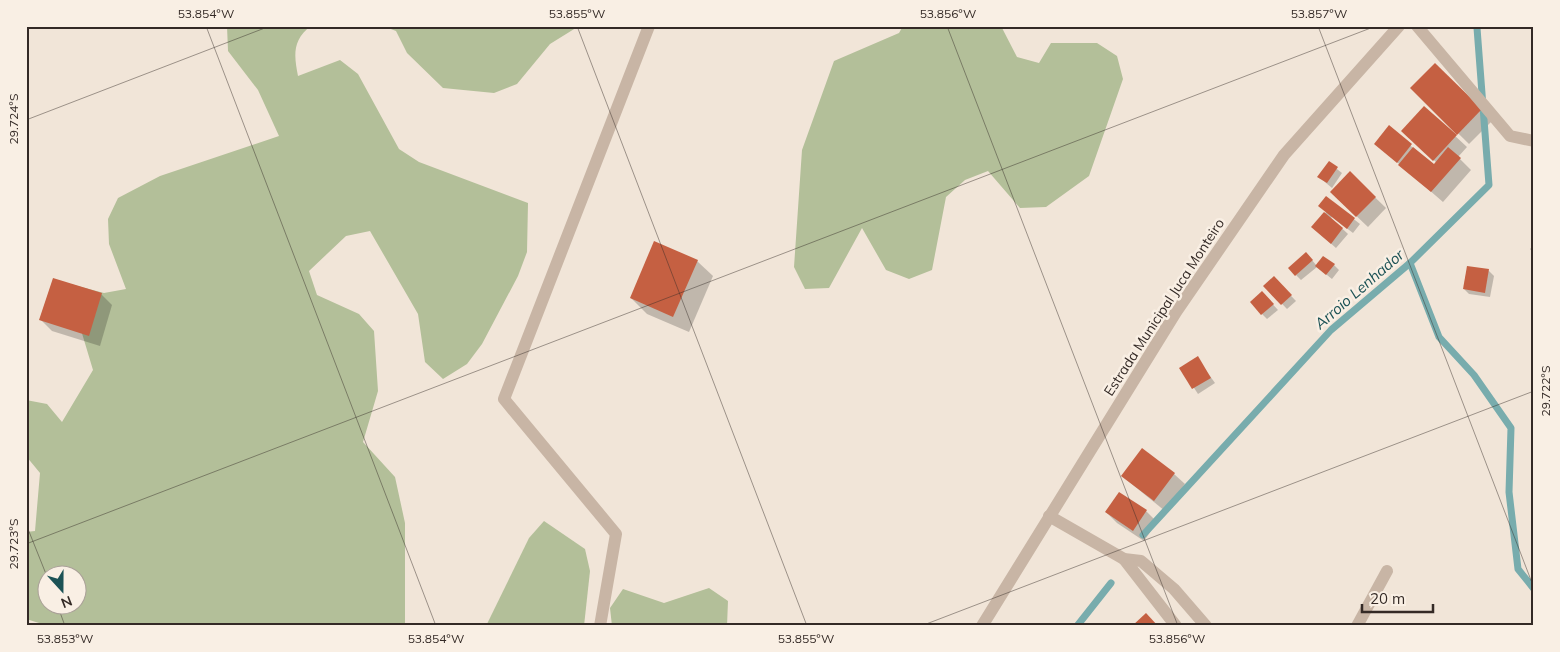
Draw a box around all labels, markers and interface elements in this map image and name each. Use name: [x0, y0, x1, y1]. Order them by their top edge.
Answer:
text: 53.854°W: [178, 6, 234, 21]
text: 53.855°W: [549, 6, 605, 21]
text: 53.856°W: [920, 6, 976, 21]
text: 53.857°W: [1291, 6, 1347, 21]
text: 29.724°S: [6, 94, 21, 144]
street label: Estrada Municipal Juca Monteiro: [1100, 215, 1228, 399]
water label: Arroio Lenhador: [1310, 245, 1408, 334]
text: 29.722°S: [1538, 366, 1553, 416]
text: 29.723°S: [6, 519, 21, 569]
north arrow: [38, 564, 88, 614]
scale bar: [1362, 582, 1434, 614]
text: 20 m: [1370, 589, 1405, 608]
text: N: [58, 592, 75, 612]
text: 53.853°W: [37, 631, 93, 646]
text: 53.854°W: [408, 631, 464, 646]
text: 53.855°W: [778, 631, 834, 646]
text: 53.856°W: [1149, 631, 1205, 646]

